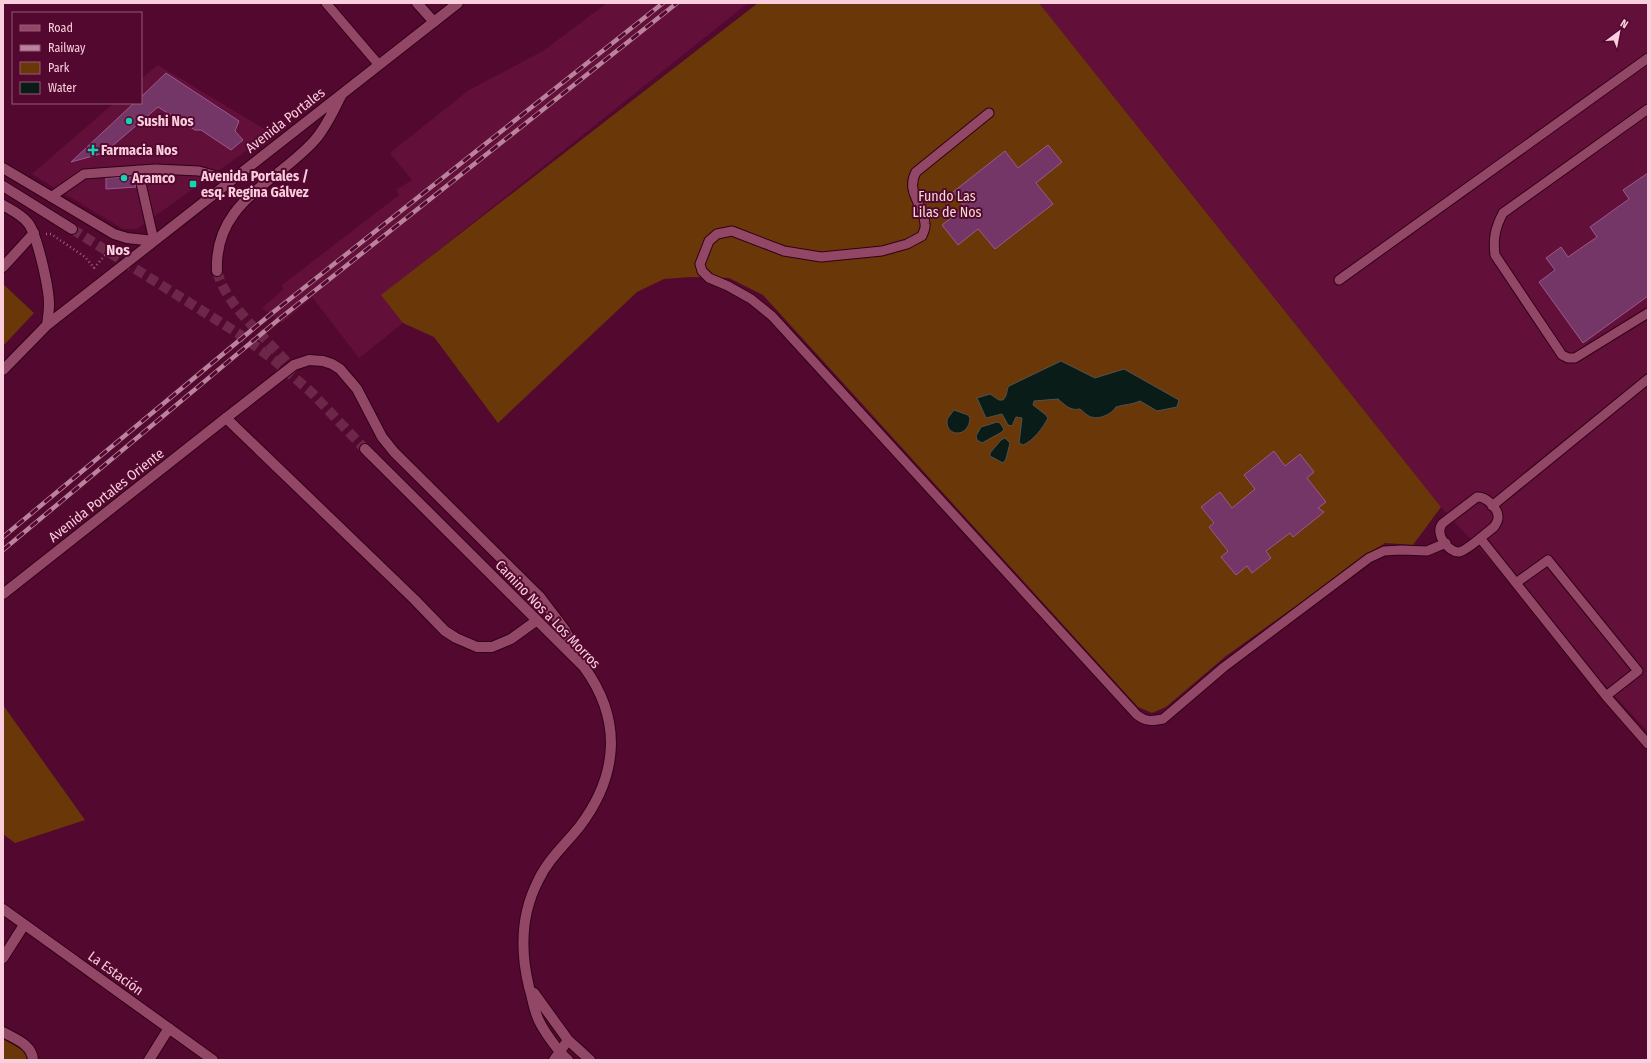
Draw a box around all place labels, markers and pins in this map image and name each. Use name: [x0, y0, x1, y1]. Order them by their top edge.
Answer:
place label: Sushi Nos: [137, 113, 194, 130]
marker: Sushi Nos: [124, 116, 134, 126]
place label: Farmacia Nos: [101, 142, 178, 159]
marker: Farmacia Nos: [88, 145, 98, 155]
place label: Avenida Portales / esq. Regina Gálvez: [200, 168, 309, 201]
place label: Aramco: [131, 170, 176, 187]
marker: Aramco: [119, 173, 129, 183]
marker: Avenida Portales / esq. Regina Gálvez: [188, 179, 198, 189]

